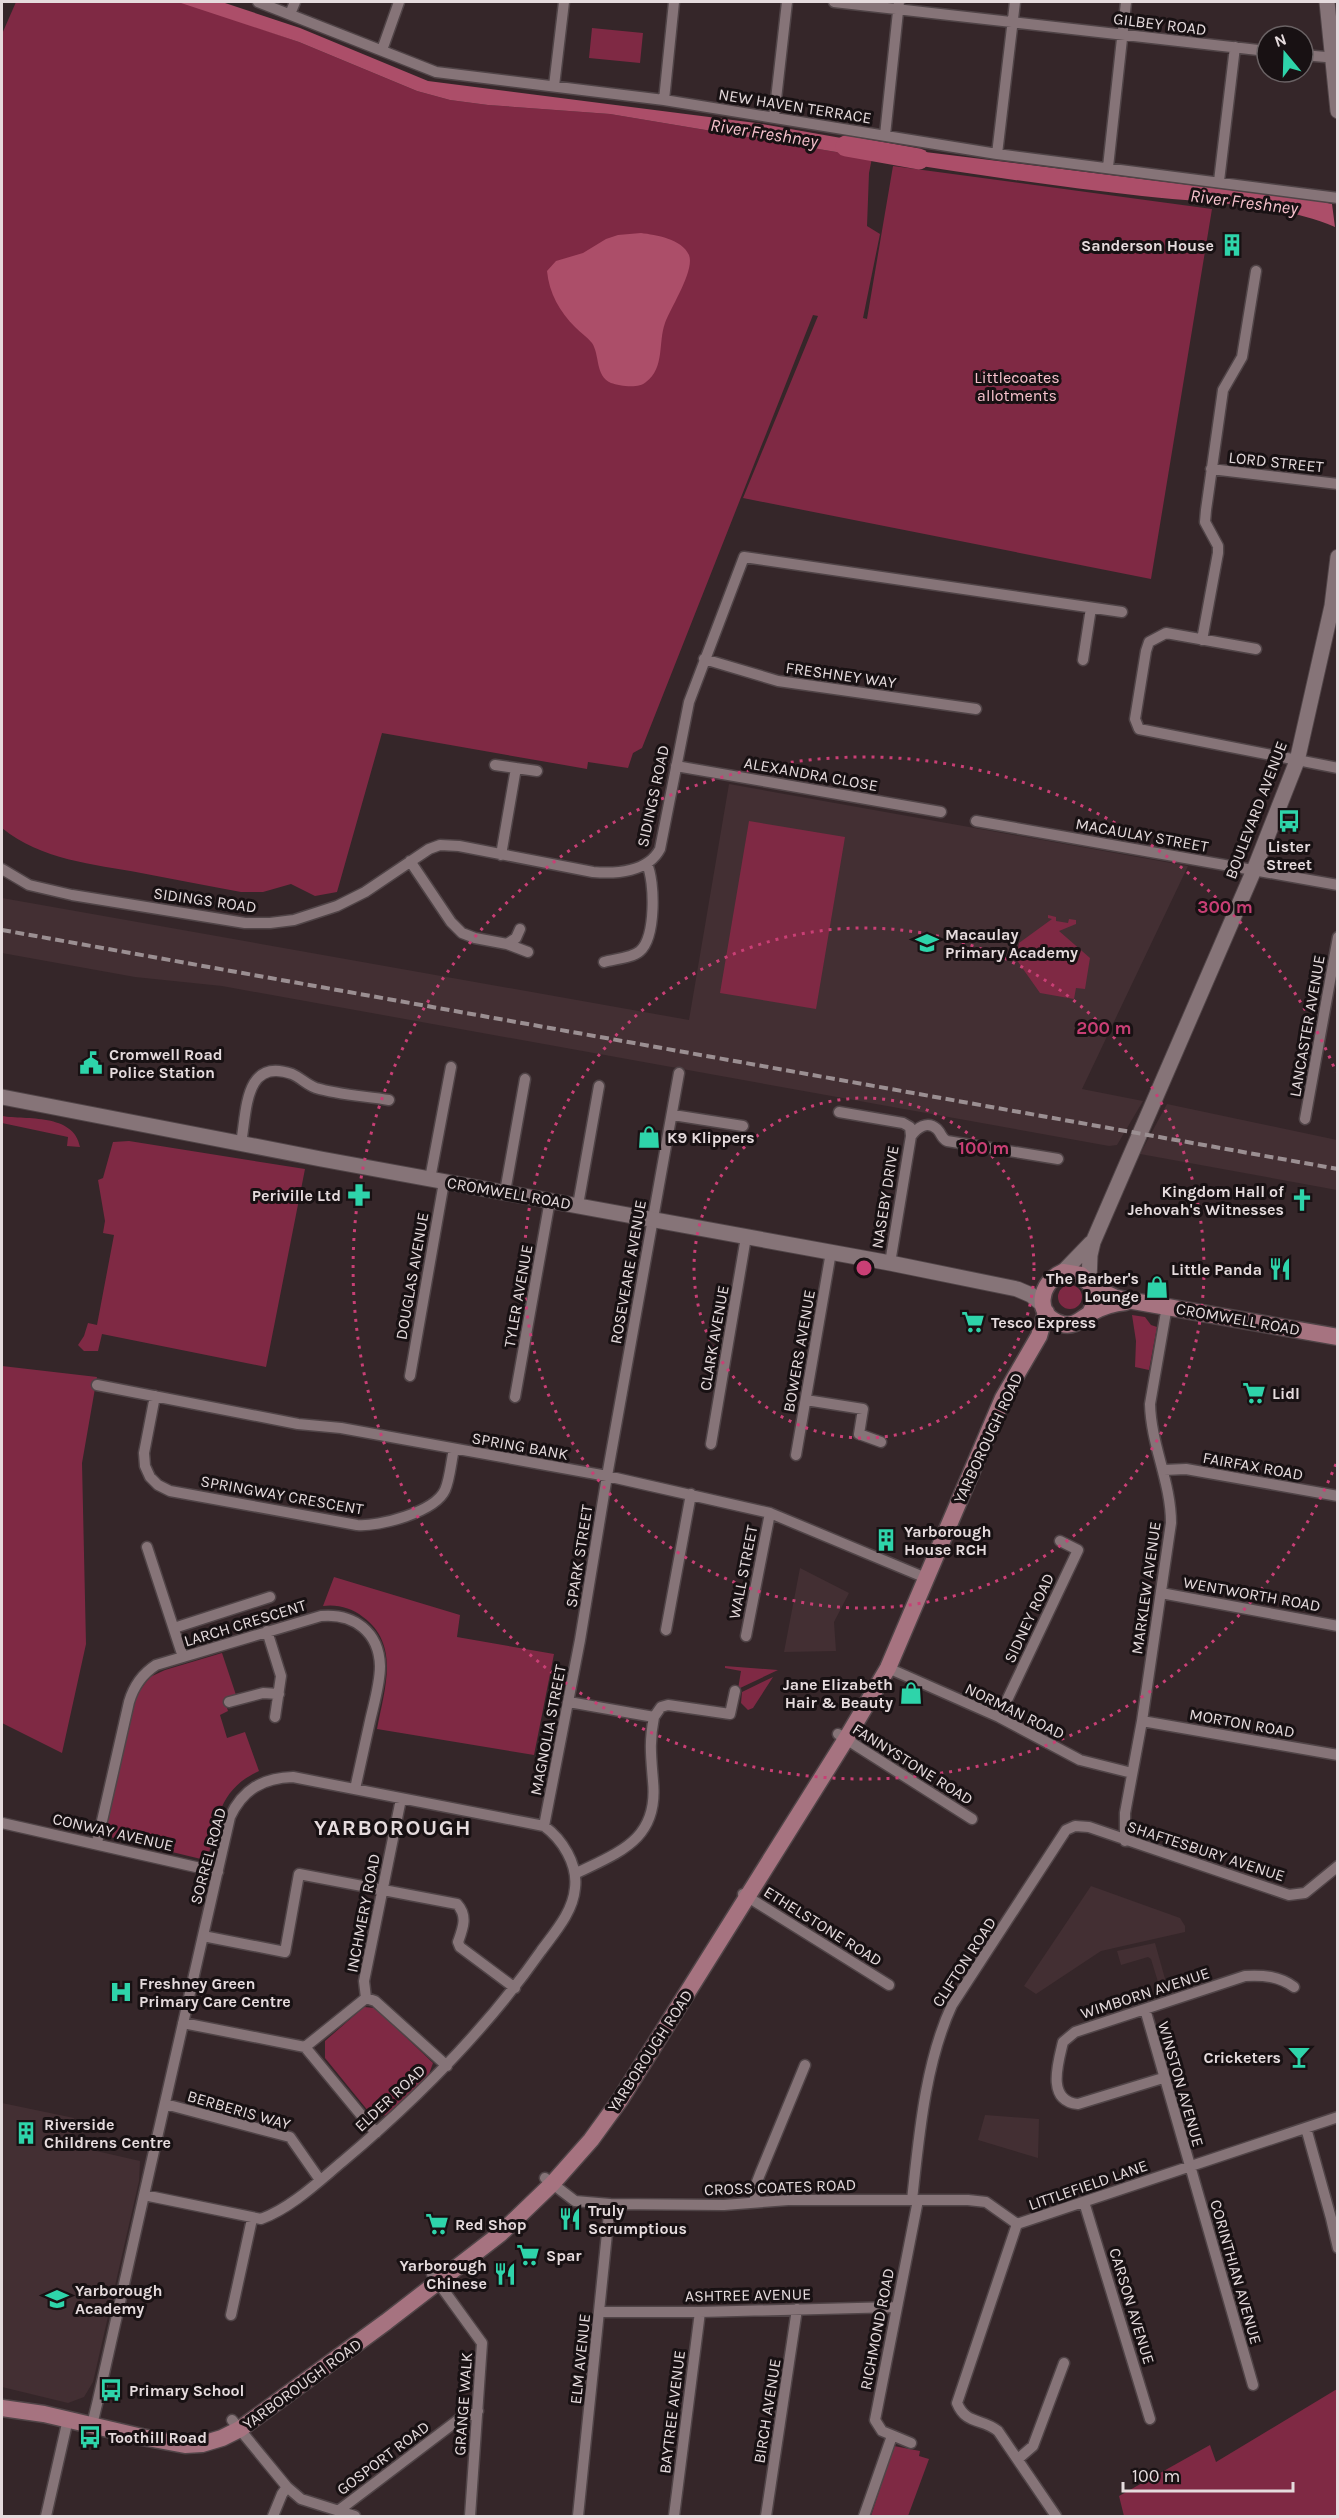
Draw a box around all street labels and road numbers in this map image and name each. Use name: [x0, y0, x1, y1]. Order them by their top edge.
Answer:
street label: GILBEY ROAD: [1112, 9, 1208, 39]
street label: NEW HAVEN TERRACE: [717, 85, 873, 127]
street label: LORD STREET: [1228, 448, 1324, 476]
street label: FRESHNEY WAY: [785, 658, 898, 692]
street label: BOULEVARD AVENUE: [1221, 738, 1291, 882]
street label: SIDINGS ROAD: [633, 743, 673, 849]
street label: ALEXANDRA CLOSE: [743, 753, 879, 795]
street label: MACAULAY STREET: [1074, 814, 1210, 856]
street label: SIDINGS ROAD: [152, 883, 258, 917]
street label: LANCASTER AVENUE: [1285, 953, 1329, 1099]
street label: NASEBY DRIVE: [867, 1144, 903, 1250]
street label: CROMWELL ROAD: [446, 1173, 572, 1213]
street label: ROSEVEARE AVENUE: [606, 1199, 650, 1345]
street label: DOUGLAS AVENUE: [391, 1211, 433, 1341]
street label: TYLER AVENUE: [500, 1243, 536, 1349]
street label: CLARK AVENUE: [695, 1284, 733, 1392]
street label: BOWERS AVENUE: [779, 1288, 819, 1414]
street label: CROMWELL ROAD: [1175, 1299, 1301, 1339]
street label: YARBOROUGH ROAD: [949, 1370, 1027, 1506]
street label: SPRING BANK: [470, 1428, 570, 1464]
street label: FAIRFAX ROAD: [1201, 1448, 1305, 1484]
street label: SPRINGWAY CRESCENT: [199, 1471, 365, 1519]
street label: SPARK STREET: [561, 1503, 597, 1609]
street label: MARKLEW AVENUE: [1127, 1520, 1165, 1656]
street label: WALL STREET: [725, 1523, 761, 1621]
street label: SIDNEY ROAD: [1000, 1570, 1058, 1666]
street label: WENTWORTH ROAD: [1182, 1573, 1322, 1615]
street label: LARCH CRESCENT: [182, 1595, 308, 1651]
street label: MAGNOLIA STREET: [526, 1663, 570, 1797]
street label: NORMAN ROAD: [962, 1679, 1068, 1743]
street label: MORTON ROAD: [1188, 1704, 1296, 1742]
street label: FANNYSTONE ROAD: [849, 1719, 977, 1809]
street label: SORREL ROAD: [186, 1805, 230, 1907]
street label: CONWAY AVENUE: [51, 1809, 175, 1855]
street label: SHAFTESBURY AVENUE: [1125, 1817, 1287, 1885]
street label: INCHMERY ROAD: [342, 1852, 384, 1974]
street label: ETHELSTONE ROAD: [760, 1882, 886, 1970]
street label: CLIFTON ROAD: [928, 1914, 1000, 2010]
street label: WIMBORN AVENUE: [1078, 1963, 1212, 2023]
street label: YARBOROUGH ROAD: [603, 1986, 697, 2116]
street label: WINSTON AVENUE: [1154, 2019, 1208, 2149]
street label: ELDER ROAD: [351, 2061, 429, 2135]
street label: BERBERIS WAY: [185, 2086, 293, 2134]
street label: LITTLEFIELD LANE: [1026, 2156, 1150, 2214]
street label: CROSS COATES ROAD: [704, 2175, 856, 2199]
street label: CORINTHIAN AVENUE: [1206, 2197, 1266, 2347]
street label: CARSON AVENUE: [1105, 2246, 1159, 2366]
street label: RICHMOND ROAD: [856, 2266, 898, 2392]
street label: ASHTREE AVENUE: [685, 2284, 811, 2306]
street label: ELM AVENUE: [566, 2313, 594, 2405]
street label: YARBOROUGH ROAD: [239, 2335, 365, 2433]
street label: BAYTREE AVENUE: [655, 2349, 689, 2475]
street label: GRANGE WALK: [450, 2351, 476, 2456]
street label: BIRCH AVENUE: [749, 2357, 785, 2465]
street label: GOSPORT ROAD: [333, 2417, 433, 2499]

